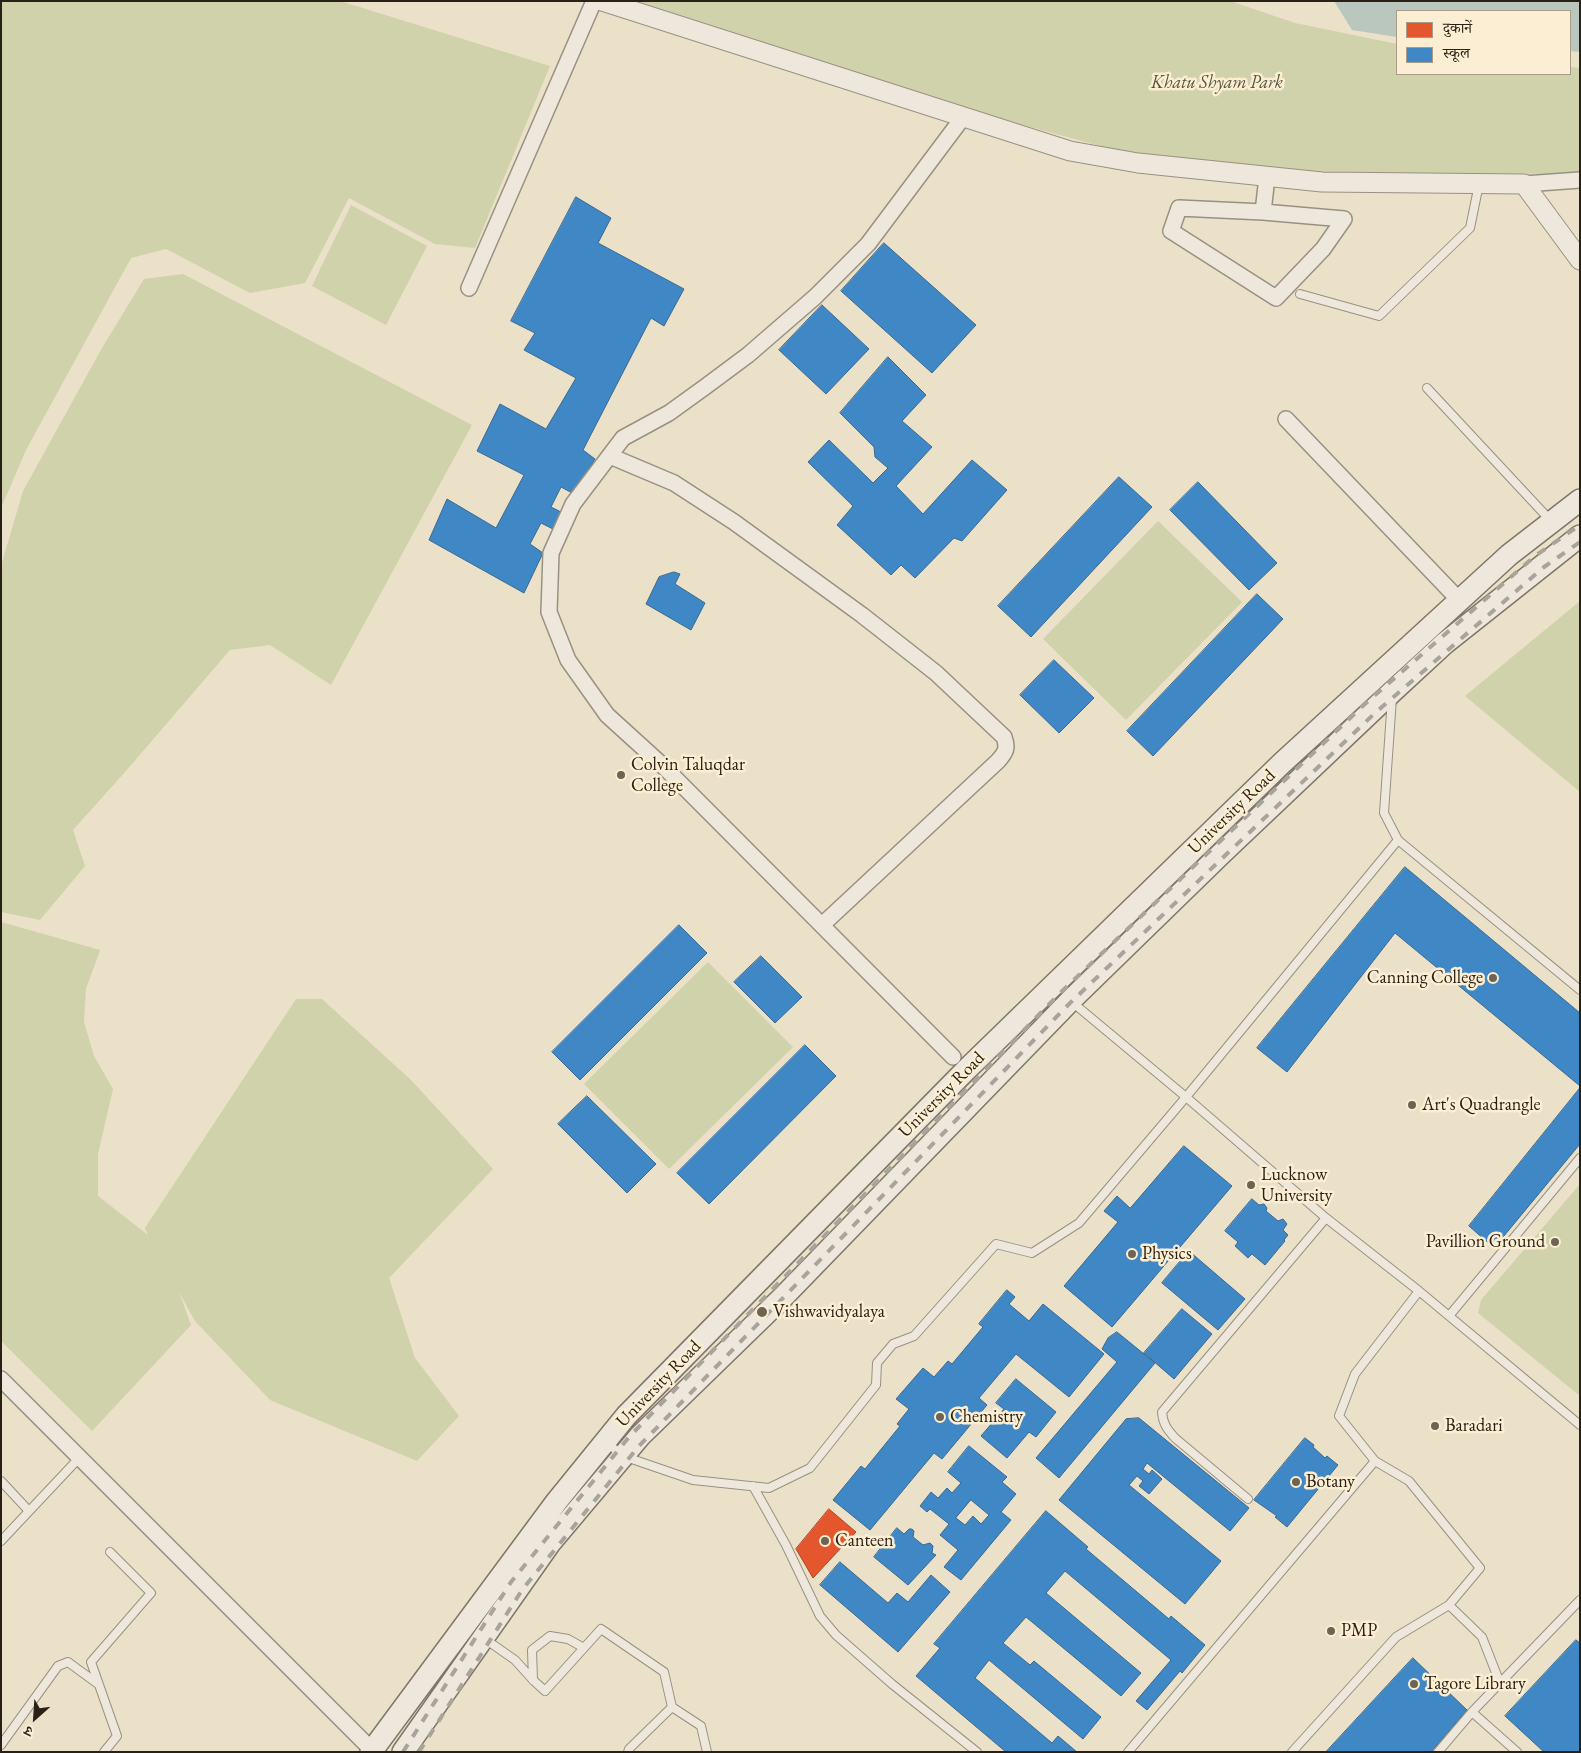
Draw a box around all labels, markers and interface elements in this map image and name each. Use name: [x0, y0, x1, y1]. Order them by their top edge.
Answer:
legend: [1396, 10, 1571, 75]
text: दुकानें: [1443, 18, 1472, 37]
text: स्कूल: [1443, 43, 1470, 62]
park label: Khatu Shyam Park: [1151, 72, 1283, 94]
place label: Colvin Taluqdar College: [631, 754, 745, 796]
street label: University Road: [1184, 765, 1280, 859]
marker: Colvin Taluqdar College: [615, 769, 627, 781]
place label: Canning College: [1367, 967, 1483, 989]
marker: Canning College: [1487, 972, 1499, 984]
street label: University Road: [895, 1048, 989, 1142]
place label: Art's Quadrangle: [1422, 1094, 1541, 1116]
marker: Art's Quadrangle: [1406, 1099, 1418, 1111]
place label: Lucknow University: [1261, 1164, 1332, 1206]
marker: Lucknow University: [1245, 1179, 1257, 1191]
place label: Pavillion Ground: [1426, 1231, 1545, 1253]
marker: Pavillion Ground: [1549, 1236, 1561, 1248]
place label: Physics: [1142, 1243, 1192, 1265]
marker: Physics: [1126, 1248, 1138, 1260]
place label: Vishwavidyalaya: [773, 1301, 885, 1323]
marker: Vishwavidyalaya: [755, 1305, 769, 1319]
street label: University Road: [612, 1336, 706, 1432]
place label: Chemistry: [950, 1406, 1023, 1428]
marker: Chemistry: [934, 1411, 946, 1423]
place label: Baradari: [1445, 1415, 1503, 1437]
marker: Baradari: [1429, 1420, 1441, 1432]
place label: Botany: [1306, 1471, 1355, 1493]
marker: Botany: [1290, 1476, 1302, 1488]
place label: Canteen: [835, 1530, 893, 1552]
marker: Canteen: [819, 1535, 831, 1547]
place label: PMP: [1341, 1620, 1377, 1642]
marker: PMP: [1325, 1625, 1337, 1637]
place label: Tagore Library: [1424, 1673, 1526, 1695]
marker: Tagore Library: [1408, 1678, 1420, 1690]
north arrow: [10, 1693, 60, 1743]
text: उ: [21, 1722, 36, 1741]

